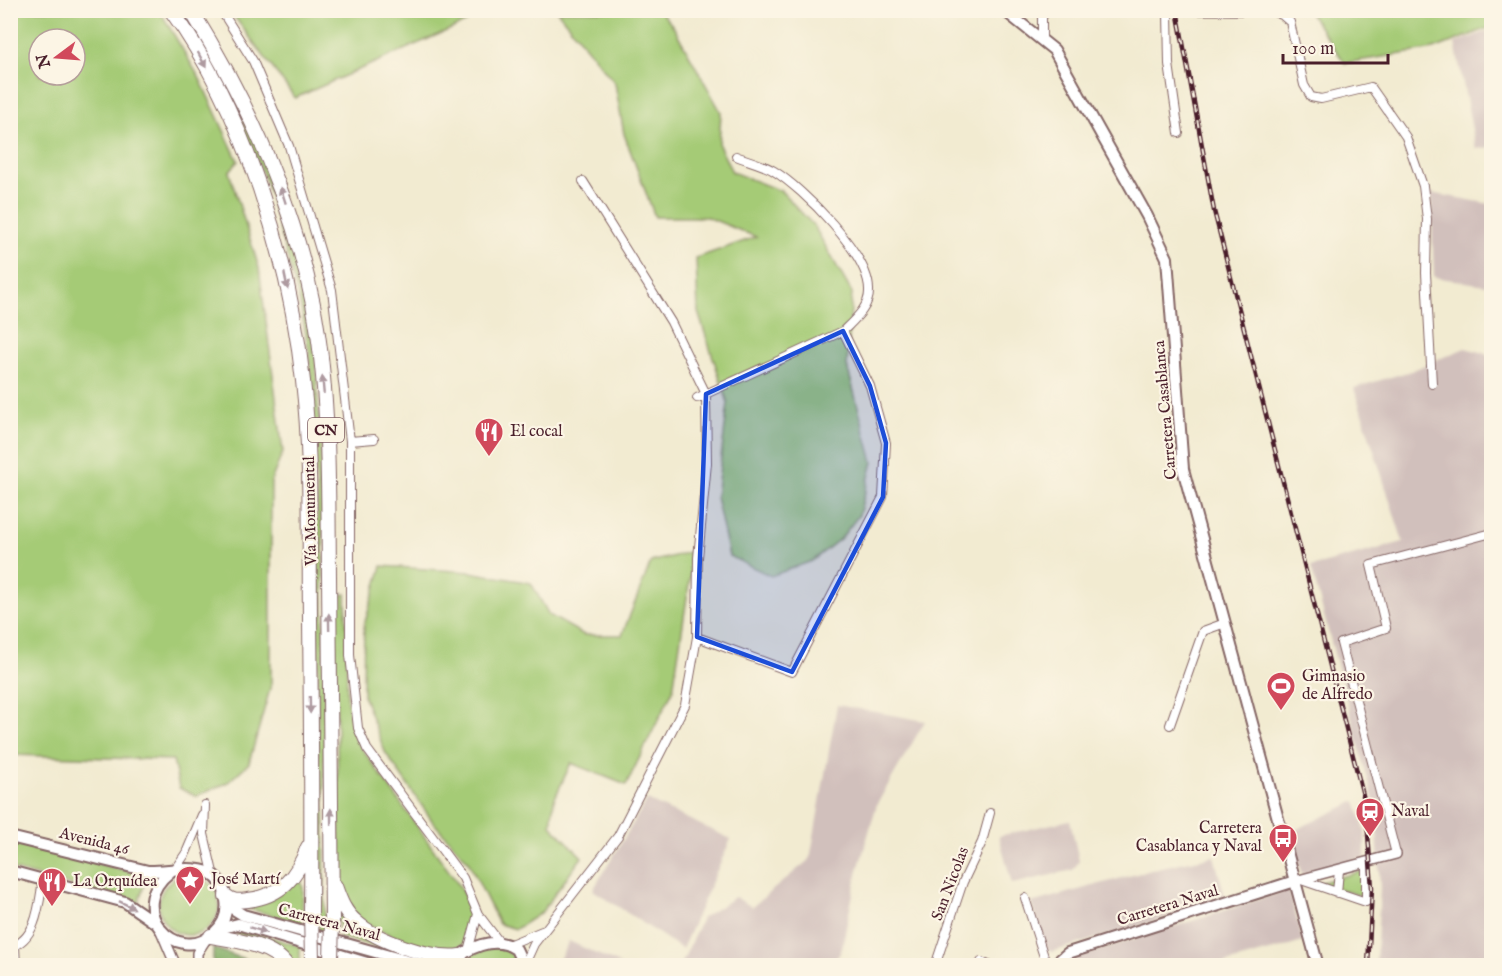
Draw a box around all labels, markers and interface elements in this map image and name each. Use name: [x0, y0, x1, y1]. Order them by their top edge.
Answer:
north arrow: [27, 27, 87, 87]
scale bar: [1283, 27, 1388, 65]
text: 100 m: [1292, 38, 1334, 61]
text: N: [33, 51, 56, 71]
one-way arrow: [197, 52, 207, 69]
one-way arrow: [278, 186, 288, 204]
one-way arrow: [281, 272, 291, 290]
street label: Carretera Casablanca: [1150, 340, 1182, 480]
one-way arrow: [318, 376, 328, 395]
restaurant icon: El cocal: [473, 416, 505, 458]
road number: CN: [308, 418, 344, 442]
place label: El cocal: [510, 422, 563, 442]
street label: Vía Monumental: [300, 455, 322, 567]
one-way arrow: [324, 613, 334, 632]
place label: Gimnasio de Alfredo: [1302, 667, 1373, 705]
sports icon: Gimnasio de Alfredo: [1265, 670, 1297, 712]
one-way arrow: [305, 696, 315, 715]
station icon: Naval: [1354, 796, 1386, 838]
place label: Naval: [1391, 802, 1430, 822]
one-way arrow: [326, 808, 336, 827]
place label: Carretera Casablanca y Naval: [1136, 819, 1263, 857]
bus stop icon: Carretera Casablanca y Naval: [1267, 822, 1299, 864]
street label: Avenida 46: [56, 823, 131, 860]
street label: San Nicolas: [928, 844, 974, 924]
place icon: José Martí: [174, 864, 206, 906]
restaurant icon: La Orquídea: [36, 866, 68, 908]
place label: José Martí: [209, 870, 282, 890]
place label: La Orquídea: [73, 872, 157, 892]
street label: Carretera Naval: [1115, 881, 1222, 931]
one-way arrow: [118, 899, 136, 909]
street label: Carretera Naval: [276, 900, 383, 946]
one-way arrow: [249, 925, 267, 935]

